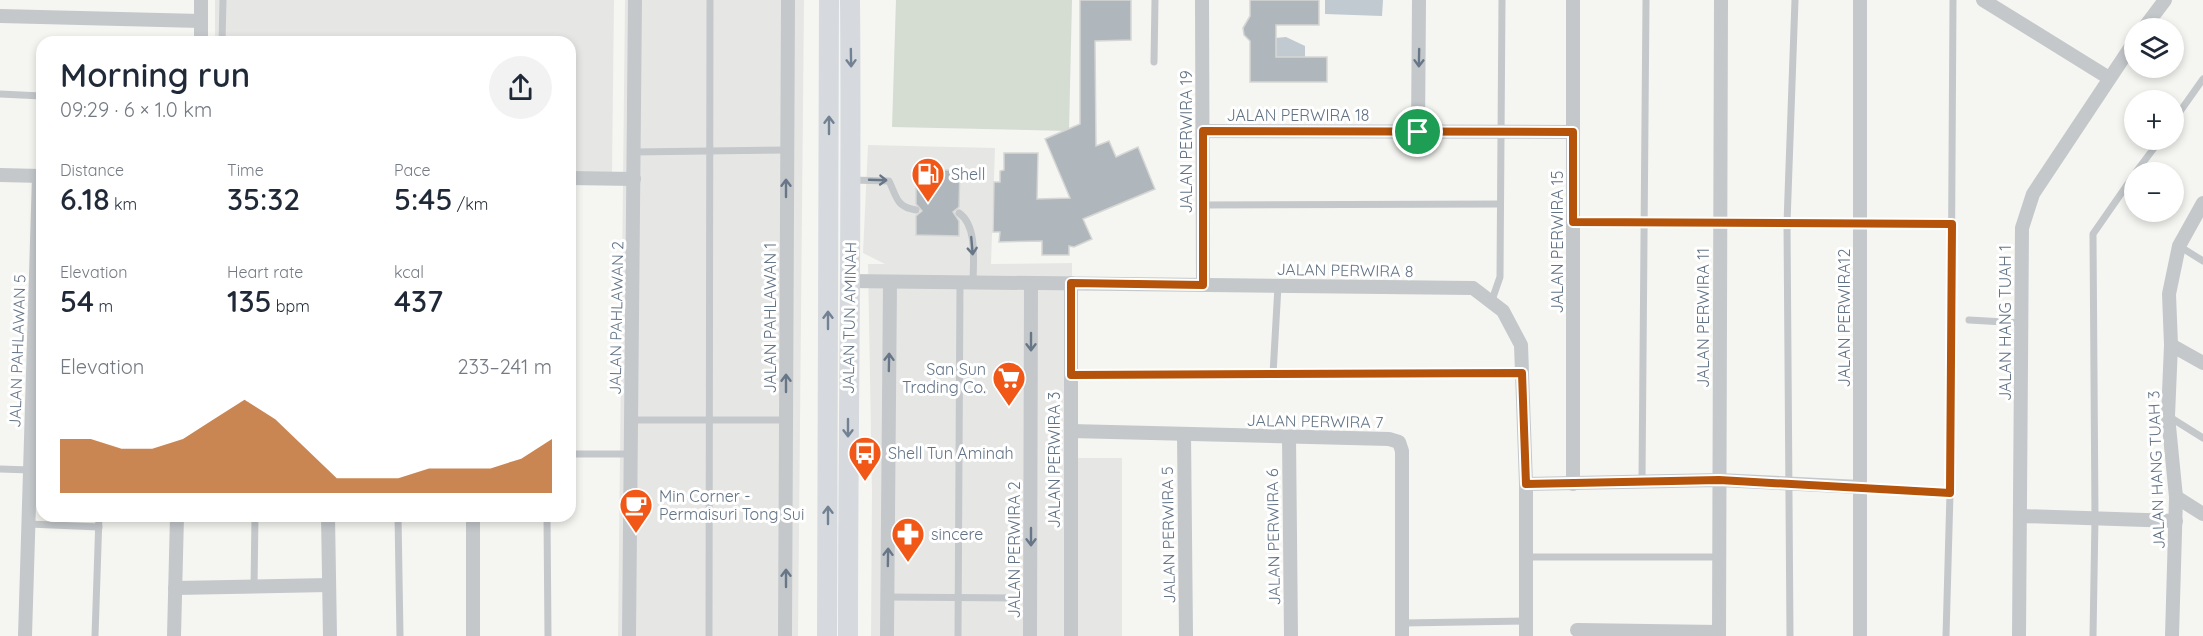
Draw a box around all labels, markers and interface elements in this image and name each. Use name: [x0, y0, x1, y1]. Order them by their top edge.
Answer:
map controls: [2124, 18, 2184, 222]
button: layers: [2124, 18, 2184, 78]
one-way arrow: [845, 48, 856, 68]
one-way arrow: [1413, 48, 1424, 68]
text: Morning run: [60, 54, 250, 95]
button: share: [489, 56, 552, 119]
street label: JALAN PERWIRA 19: [1176, 70, 1196, 214]
button: +: [2124, 90, 2184, 150]
text: 09:29 · 6 × 1.0 km: [60, 97, 212, 122]
street label: JALAN PERWIRA 18: [1227, 105, 1369, 125]
pin: [1392, 106, 1443, 157]
one-way arrow: [823, 115, 835, 135]
icon: arrive: [1401, 115, 1434, 148]
fuel station icon: Shell: [910, 156, 946, 203]
text: Distance: [60, 160, 124, 180]
text: Time: [227, 160, 264, 180]
text: Pace: [394, 160, 430, 180]
button: −: [2124, 162, 2184, 222]
place label: Shell: [951, 164, 985, 184]
street label: JALAN PERWIRA 15: [1547, 170, 1567, 314]
one-way arrow: [867, 175, 887, 186]
one-way arrow: [780, 178, 792, 198]
text: 6.18: [60, 180, 110, 218]
text: 35:32: [227, 180, 300, 218]
text: 5:45: [394, 180, 452, 218]
text: km: [110, 194, 137, 214]
text: /km: [452, 194, 488, 214]
one-way arrow: [967, 235, 978, 255]
street label: JALAN PAHLAWAN 2: [605, 241, 627, 395]
street label: JALAN TUN AMINAH: [838, 242, 860, 394]
street label: JALAN PAHLAWAN 1: [760, 243, 780, 393]
street label: JALAN HANG TUAH 1: [1995, 245, 2015, 401]
street label: JALAN PERWIRA 11: [1693, 248, 1713, 388]
street label: JALAN PERWIRA12: [1834, 248, 1854, 387]
street label: JALAN PERWIRA 8: [1276, 259, 1414, 281]
text: Elevation: [60, 262, 127, 282]
text: Heart rate: [227, 262, 303, 282]
text: kcal: [394, 262, 424, 282]
street label: JALAN PAHLAWAN 5: [4, 274, 30, 428]
text: 54: [60, 282, 94, 320]
text: 135: [227, 282, 271, 320]
text: 437: [394, 282, 443, 320]
text: m: [94, 296, 113, 316]
text: bpm: [271, 296, 310, 316]
one-way arrow: [822, 310, 834, 330]
one-way arrow: [1025, 331, 1037, 351]
one-way arrow: [883, 352, 895, 372]
text: Elevation: [60, 354, 144, 379]
text: 233–241 m: [457, 354, 552, 379]
place label: San Sun Trading Co.: [902, 359, 986, 397]
supermarket icon: San Sun Trading Co.: [991, 360, 1027, 407]
one-way arrow: [780, 373, 792, 393]
street label: JALAN HANG TUAH 3: [2143, 390, 2169, 550]
street label: JALAN PERWIRA 3: [1044, 392, 1064, 528]
street label: JALAN PERWIRA 7: [1247, 410, 1383, 432]
one-way arrow: [842, 417, 854, 437]
bus stop icon: Shell Tun Aminah: [847, 435, 883, 482]
place label: Shell Tun Aminah: [888, 443, 1014, 463]
street label: JALAN PERWIRA 5: [1157, 466, 1179, 604]
street label: JALAN PERWIRA 6: [1262, 468, 1284, 606]
street label: JALAN PERWIRA 2: [1004, 481, 1024, 619]
place label: Min Corner - Permaisuri Tong Sui: [659, 486, 804, 524]
cafe icon: Min Corner - Permaisuri Tong Sui: [618, 487, 654, 534]
one-way arrow: [822, 505, 834, 525]
pharmacy icon: sincere: [890, 516, 926, 563]
place label: sincere: [931, 524, 983, 544]
one-way arrow: [1025, 526, 1036, 546]
one-way arrow: [882, 547, 894, 567]
one-way arrow: [780, 568, 792, 588]

